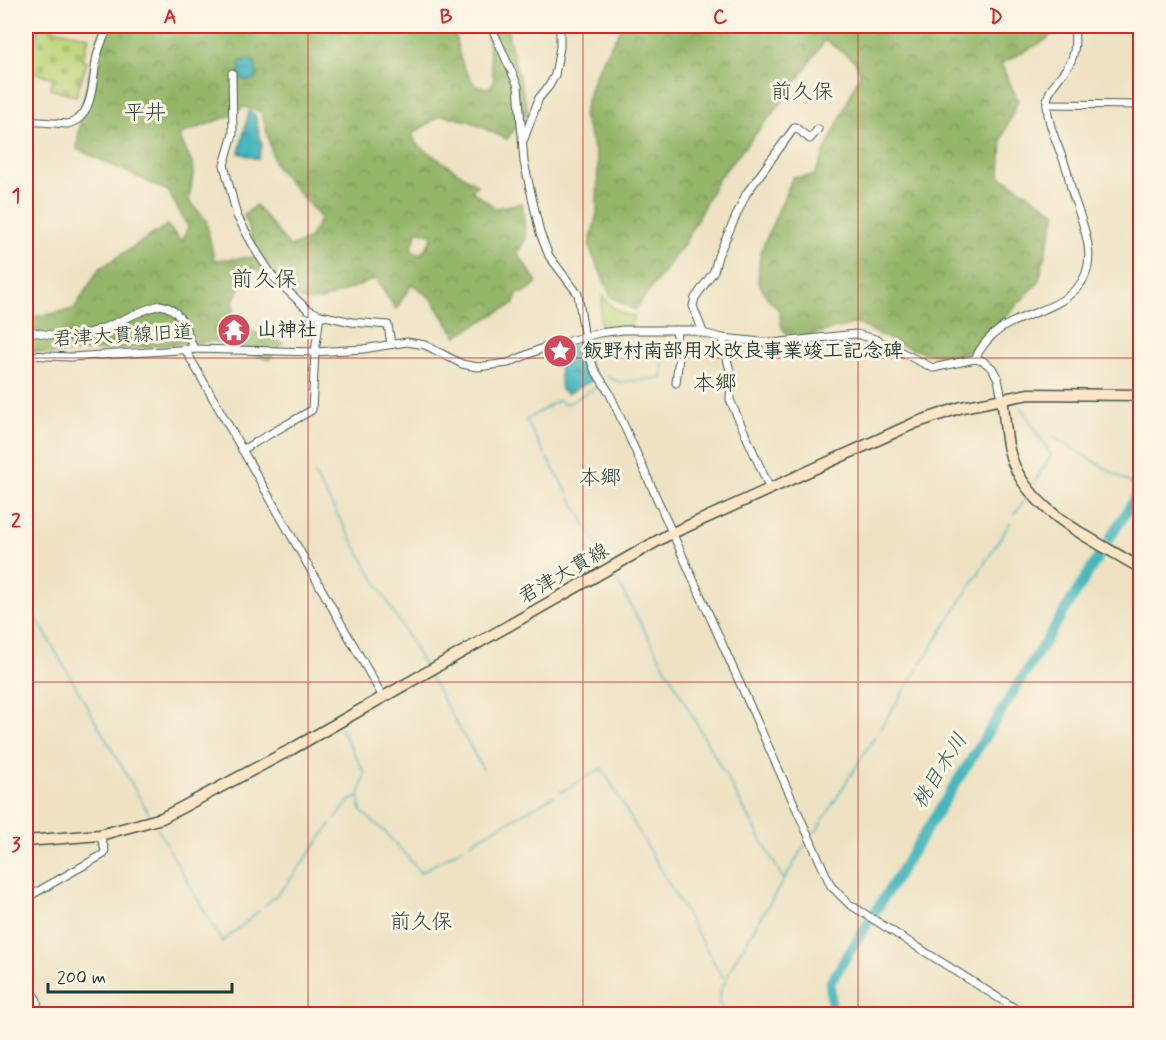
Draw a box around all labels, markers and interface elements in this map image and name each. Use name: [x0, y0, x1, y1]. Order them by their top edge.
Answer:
text: A: [163, 4, 177, 31]
text: B: [440, 4, 453, 31]
text: C: [713, 4, 728, 31]
text: D: [989, 4, 1003, 31]
district label: 前久保: [771, 78, 834, 106]
district label: 平井: [124, 99, 166, 127]
text: 1: [12, 183, 20, 210]
district label: 前久保: [231, 266, 297, 294]
temple icon: 山神社: [216, 312, 252, 348]
place label: 山神社: [257, 317, 317, 344]
street label: 君津大貫線旧道: [52, 319, 194, 353]
place icon: 飯野村南部用水改良事業竣工記念碑: [542, 333, 578, 369]
place label: 飯野村南部用水改良事業竣工記念碑: [583, 338, 903, 365]
district label: 本郷: [693, 370, 737, 398]
district label: 本郷: [579, 464, 621, 492]
text: 2: [11, 508, 21, 535]
street label: 君津大貫線: [514, 537, 614, 611]
water label: 桃目木川: [906, 728, 974, 814]
text: 3: [11, 832, 21, 859]
district label: 前久保: [390, 908, 453, 936]
scale bar: [48, 956, 232, 994]
text: 200 m: [57, 966, 106, 990]

